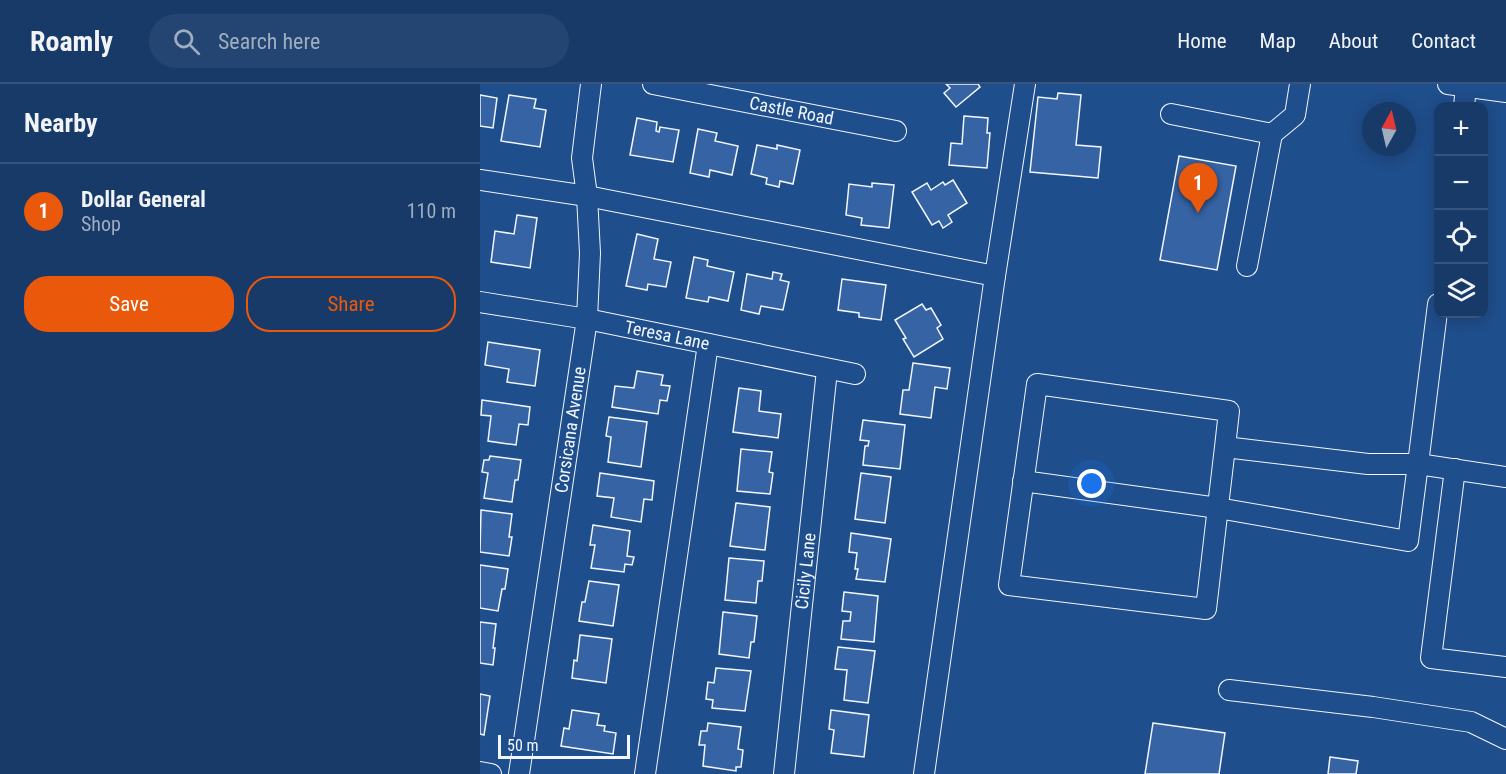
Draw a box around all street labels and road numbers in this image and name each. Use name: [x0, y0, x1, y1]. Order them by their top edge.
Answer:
street label: Castle Road: [748, 92, 835, 129]
street label: Teresa Lane: [623, 316, 711, 354]
street label: Corsicana Avenue: [550, 365, 590, 494]
street label: Cicily Lane: [791, 532, 820, 610]

